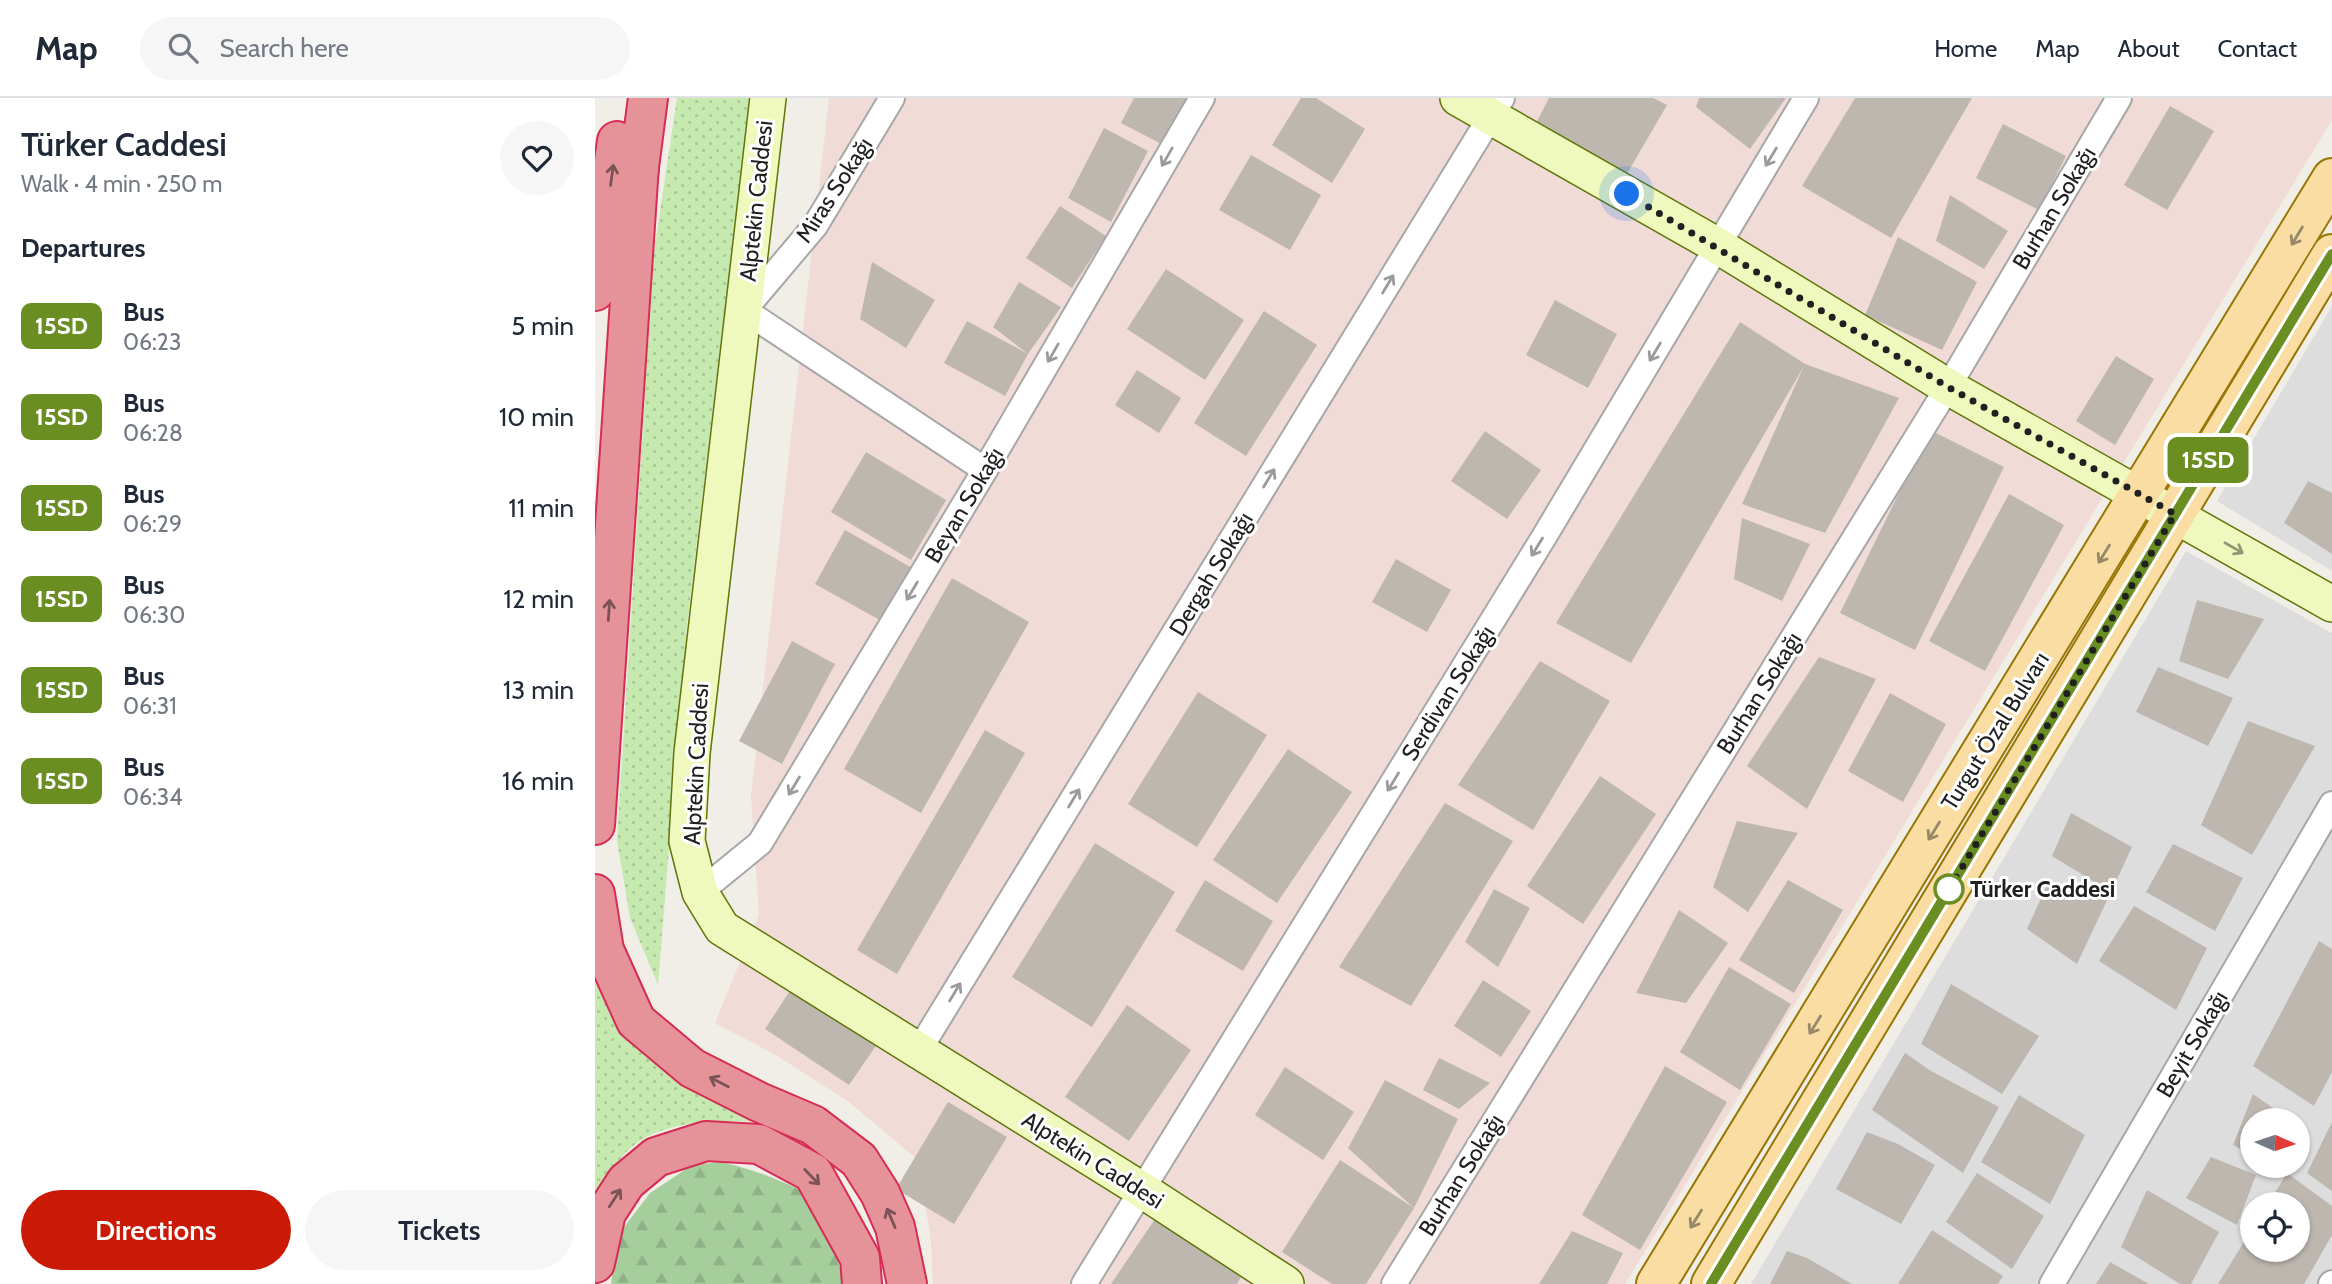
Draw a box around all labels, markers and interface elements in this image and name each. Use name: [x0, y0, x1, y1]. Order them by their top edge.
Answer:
search box: [140, 17, 630, 80]
text: Map: [35, 28, 98, 68]
icon: search: [164, 29, 202, 67]
text: Search here: [220, 32, 349, 64]
text: Home: [1934, 34, 1997, 63]
text: Map: [2035, 34, 2080, 63]
text: About: [2118, 34, 2180, 63]
text: Contact: [2218, 34, 2297, 63]
street label: Alptekin Caddesi: [734, 119, 778, 283]
button: heart: [500, 121, 574, 195]
text: Türker Caddesi: [21, 124, 227, 164]
street label: Miras Sokağı: [790, 132, 878, 248]
street label: Burhan Sokağı: [2006, 142, 2102, 274]
one-way arrow: [1160, 146, 1174, 166]
one-way arrow: [1764, 146, 1778, 166]
one-way arrow: [606, 164, 619, 187]
text: Walk · 4 min · 250 m: [21, 170, 223, 198]
your location: [1609, 176, 1644, 211]
one-way arrow: [2289, 226, 2303, 246]
text: Departures: [21, 232, 145, 264]
one-way arrow: [1382, 275, 1396, 295]
text: Bus: [123, 296, 164, 328]
text: 5 min: [511, 310, 574, 342]
text: 15SD: [35, 311, 88, 340]
text: 06:23: [123, 328, 181, 356]
one-way arrow: [1647, 341, 1661, 361]
one-way arrow: [1046, 343, 1060, 363]
text: Bus: [123, 387, 164, 419]
text: 10 min: [499, 401, 574, 433]
text: 15SD: [35, 402, 88, 431]
text: 06:28: [123, 419, 183, 447]
line badge: 15SD: [2159, 437, 2257, 483]
street label: Beyan Sokağı: [919, 442, 1009, 568]
text: 15SD: [2182, 445, 2234, 474]
one-way arrow: [1263, 469, 1277, 489]
text: Bus: [123, 478, 164, 510]
text: 11 min: [508, 492, 574, 524]
text: 15SD: [35, 493, 88, 522]
street label: Dergah Sokağı: [1163, 507, 1259, 641]
text: 06:29: [123, 510, 182, 538]
one-way arrow: [1530, 536, 1544, 556]
one-way arrow: [2223, 542, 2244, 555]
one-way arrow: [2096, 544, 2111, 563]
text: Bus: [123, 569, 164, 601]
one-way arrow: [905, 581, 919, 601]
text: 12 min: [503, 583, 574, 615]
text: 15SD: [35, 584, 88, 613]
one-way arrow: [603, 599, 616, 622]
text: 06:30: [123, 601, 185, 629]
street label: Serdivan Sokağı: [1395, 620, 1501, 766]
street label: Burhan Sokağı: [1711, 627, 1807, 759]
street label: Turgut Özal Bulvarı: [1935, 647, 2055, 815]
text: Bus: [123, 660, 164, 692]
text: 13 min: [503, 674, 574, 706]
text: 15SD: [35, 675, 88, 704]
street label: Alptekin Caddesi: [678, 683, 714, 845]
text: 06:31: [123, 692, 177, 720]
text: Bus: [123, 751, 164, 783]
text: 16 min: [502, 765, 574, 797]
text: 15SD: [35, 766, 88, 795]
one-way arrow: [1385, 772, 1399, 792]
one-way arrow: [787, 775, 801, 795]
text: 06:34: [123, 783, 183, 811]
one-way arrow: [1067, 788, 1081, 808]
one-way arrow: [1926, 821, 1940, 841]
marker: Türker Caddesi: [1934, 874, 1964, 904]
place label: Türker Caddesi: [1970, 875, 2115, 903]
one-way arrow: [949, 982, 963, 1002]
street label: Beyit Sokağı: [2150, 986, 2234, 1102]
one-way arrow: [1807, 1015, 1821, 1035]
one-way arrow: [709, 1075, 730, 1088]
street label: Alptekin Caddesi: [1017, 1105, 1169, 1215]
north arrow: [2240, 1108, 2310, 1178]
map controls: [2240, 1108, 2310, 1262]
street label: Burhan Sokağı: [1413, 1109, 1509, 1241]
one-way arrow: [804, 1168, 820, 1186]
one-way arrow: [609, 1189, 623, 1209]
button: Directions: [21, 1190, 291, 1270]
button: Tickets: [305, 1190, 574, 1270]
button: locate: [2240, 1192, 2310, 1262]
one-way arrow: [884, 1208, 897, 1229]
one-way arrow: [1688, 1209, 1702, 1229]

